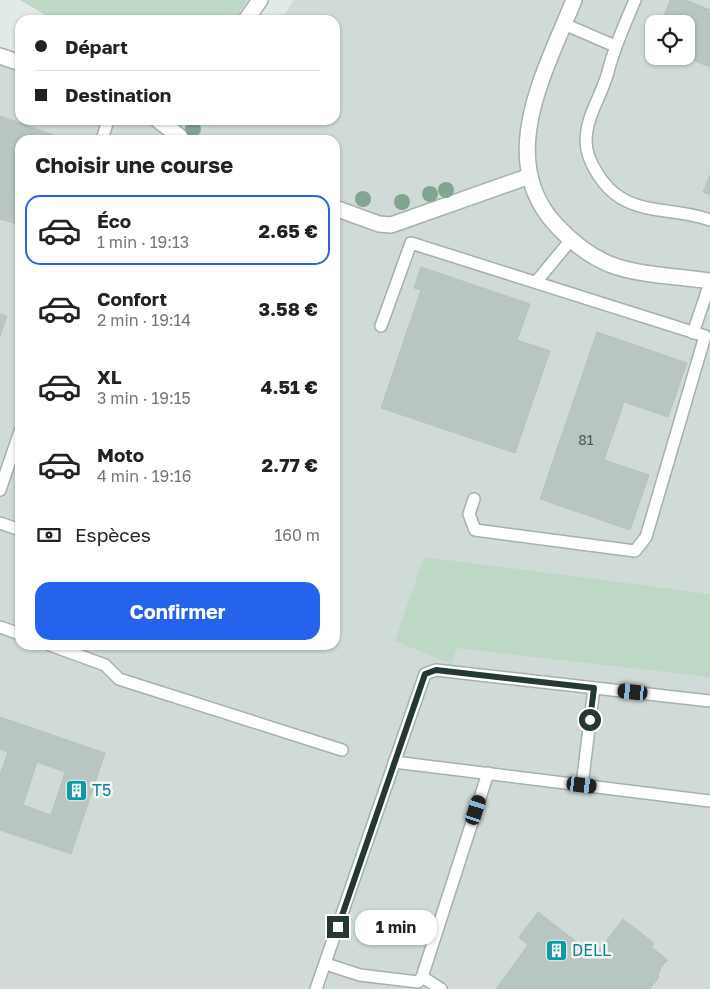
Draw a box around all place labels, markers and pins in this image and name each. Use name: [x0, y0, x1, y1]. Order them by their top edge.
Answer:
building icon: T5: [64, 778, 88, 802]
place label: T5: [92, 780, 111, 800]
building icon: DELL: [544, 938, 568, 962]
place label: DELL: [572, 940, 611, 960]

